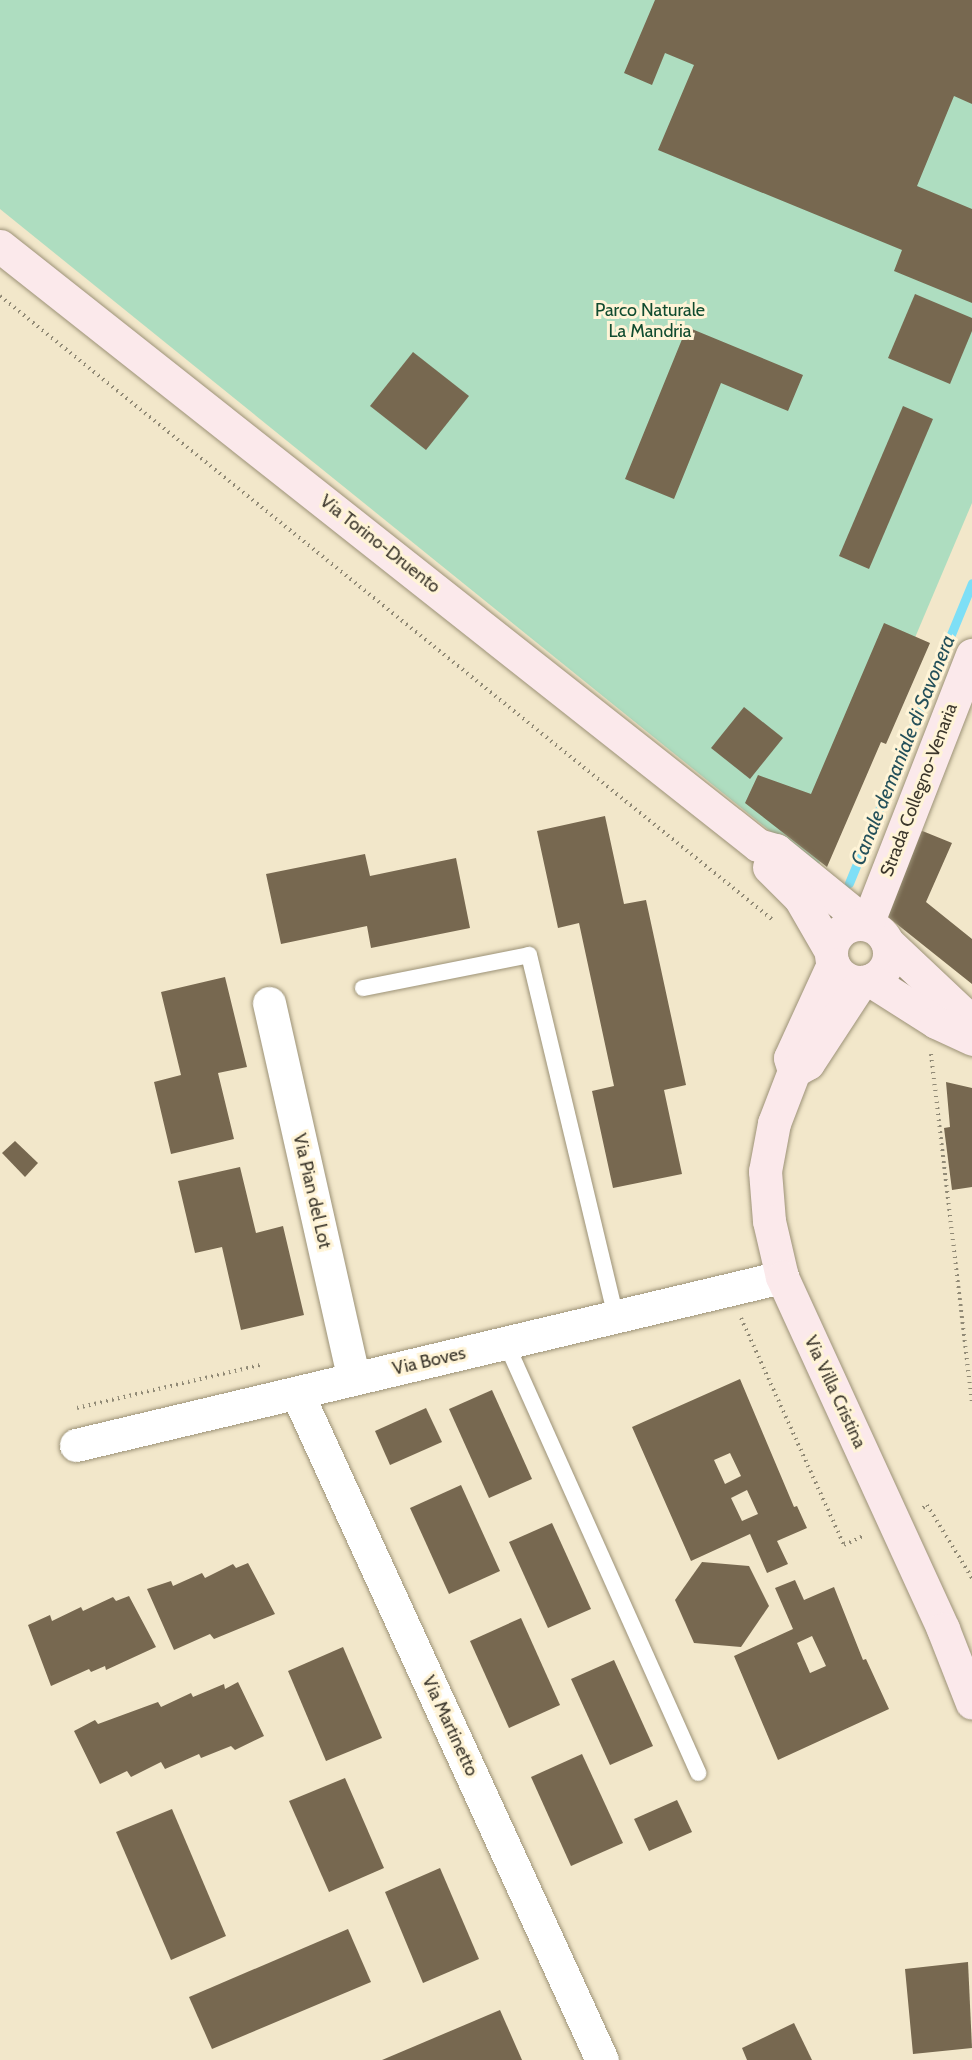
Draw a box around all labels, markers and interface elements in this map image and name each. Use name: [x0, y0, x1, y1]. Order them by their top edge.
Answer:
park label: Parco Naturale La Mandria: [595, 300, 705, 342]
street label: Via Torino-Druento: [316, 490, 444, 598]
water label: Canale demaniale di Savonera: [846, 632, 960, 868]
street label: Strada Collegno-Venaria: [876, 700, 962, 880]
street label: Via Pian del Lot: [288, 1131, 336, 1251]
street label: Via Villa Cristina: [800, 1332, 870, 1452]
street label: Via Boves: [390, 1342, 468, 1380]
street label: Via Martinetto: [417, 1672, 483, 1780]

